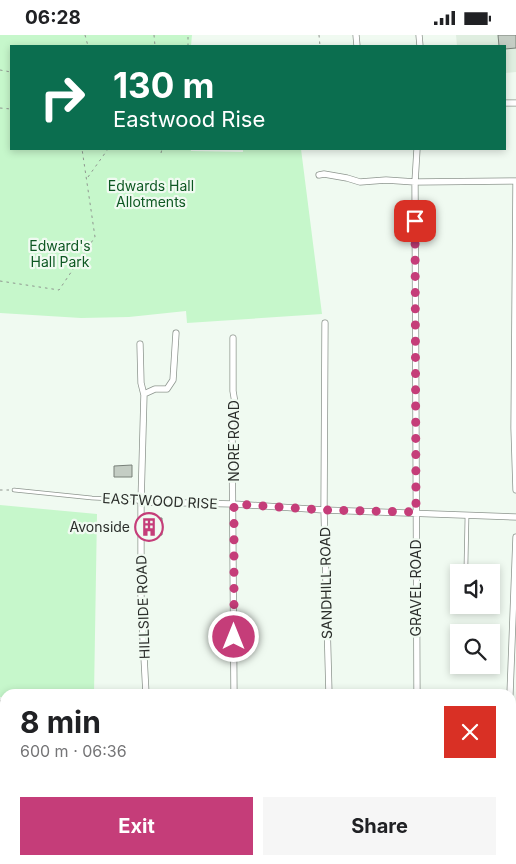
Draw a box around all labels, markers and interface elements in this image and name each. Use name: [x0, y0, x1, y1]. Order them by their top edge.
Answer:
text: 06:28: [25, 6, 81, 29]
text: 130 m: [113, 64, 215, 106]
icon: right: [30, 65, 95, 130]
text: Eastwood Rise: [113, 106, 265, 132]
park label: Edwards Hall Allotments: [108, 177, 194, 210]
pin: [394, 200, 436, 242]
icon: arrive: [401, 207, 429, 235]
park label: Edward's Hall Park: [29, 237, 91, 270]
street label: NORE ROAD: [225, 400, 242, 482]
street label: EASTWOOD RISE: [102, 489, 218, 512]
building icon: Avonside: [134, 512, 164, 542]
place label: Avonside: [70, 518, 130, 535]
street label: SANDHILL ROAD: [316, 527, 335, 639]
street label: GRAVEL ROAD: [407, 539, 424, 637]
street label: HILLSIDE ROAD: [132, 555, 153, 659]
map controls: [450, 564, 500, 674]
button: sound: [450, 564, 500, 614]
position arrow: [207, 610, 259, 662]
button: search: [450, 624, 500, 674]
text: 8 min: [20, 704, 101, 740]
button: close: [444, 706, 496, 758]
text: 600 m · 06:36: [20, 741, 127, 761]
button: Exit: [20, 797, 253, 855]
button: Share: [263, 797, 496, 855]

